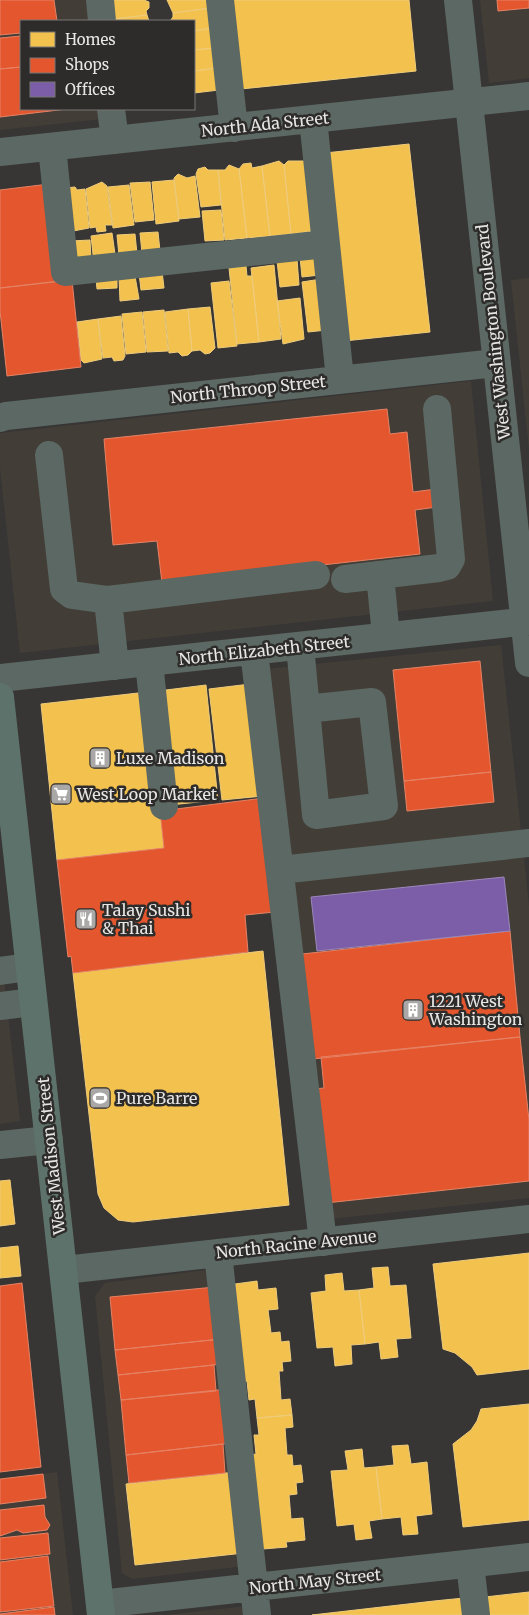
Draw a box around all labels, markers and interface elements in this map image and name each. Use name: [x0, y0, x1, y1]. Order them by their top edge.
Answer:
legend: [20, 20, 195, 110]
text: Homes: [65, 30, 116, 49]
text: Shops: [65, 55, 109, 74]
text: Offices: [65, 80, 115, 99]
street label: North Ada Street: [200, 107, 331, 141]
street label: West Washington Boulevard: [472, 223, 514, 442]
street label: North Throop Street: [169, 371, 327, 407]
street label: North Elizabeth Street: [177, 631, 351, 669]
building icon: Luxe Madison: [88, 746, 112, 770]
place label: Luxe Madison: [116, 748, 225, 768]
supermarket icon: West Loop Market: [49, 782, 73, 806]
place label: West Loop Market: [76, 784, 218, 804]
place label: Talay Sushi & Thai: [102, 900, 191, 938]
restaurant icon: Talay Sushi & Thai: [74, 907, 98, 931]
place label: 1221 West Washington: [428, 991, 523, 1029]
building icon: 1221 West Washington: [401, 998, 425, 1022]
street label: West Madison Street: [33, 1075, 69, 1237]
sports icon: Pure Barre: [88, 1086, 112, 1110]
place label: Pure Barre: [116, 1088, 197, 1108]
street label: North Racine Avenue: [215, 1226, 377, 1262]
street label: North May Street: [248, 1564, 383, 1598]

